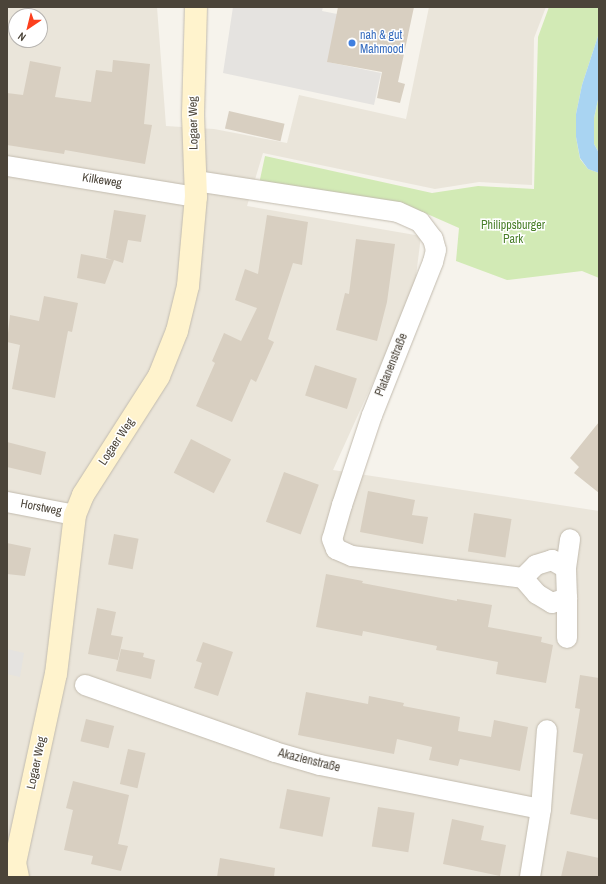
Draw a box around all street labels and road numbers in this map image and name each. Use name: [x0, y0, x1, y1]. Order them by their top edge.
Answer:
street label: Logaer Weg: [186, 96, 202, 150]
street label: Kilkeweg: [81, 171, 123, 191]
street label: Platanenstraße: [373, 331, 411, 399]
street label: Logaer Weg: [96, 416, 138, 468]
street label: Horstweg: [19, 497, 63, 519]
street label: Logaer Weg: [24, 735, 50, 791]
street label: Akazienstraße: [276, 746, 342, 776]

